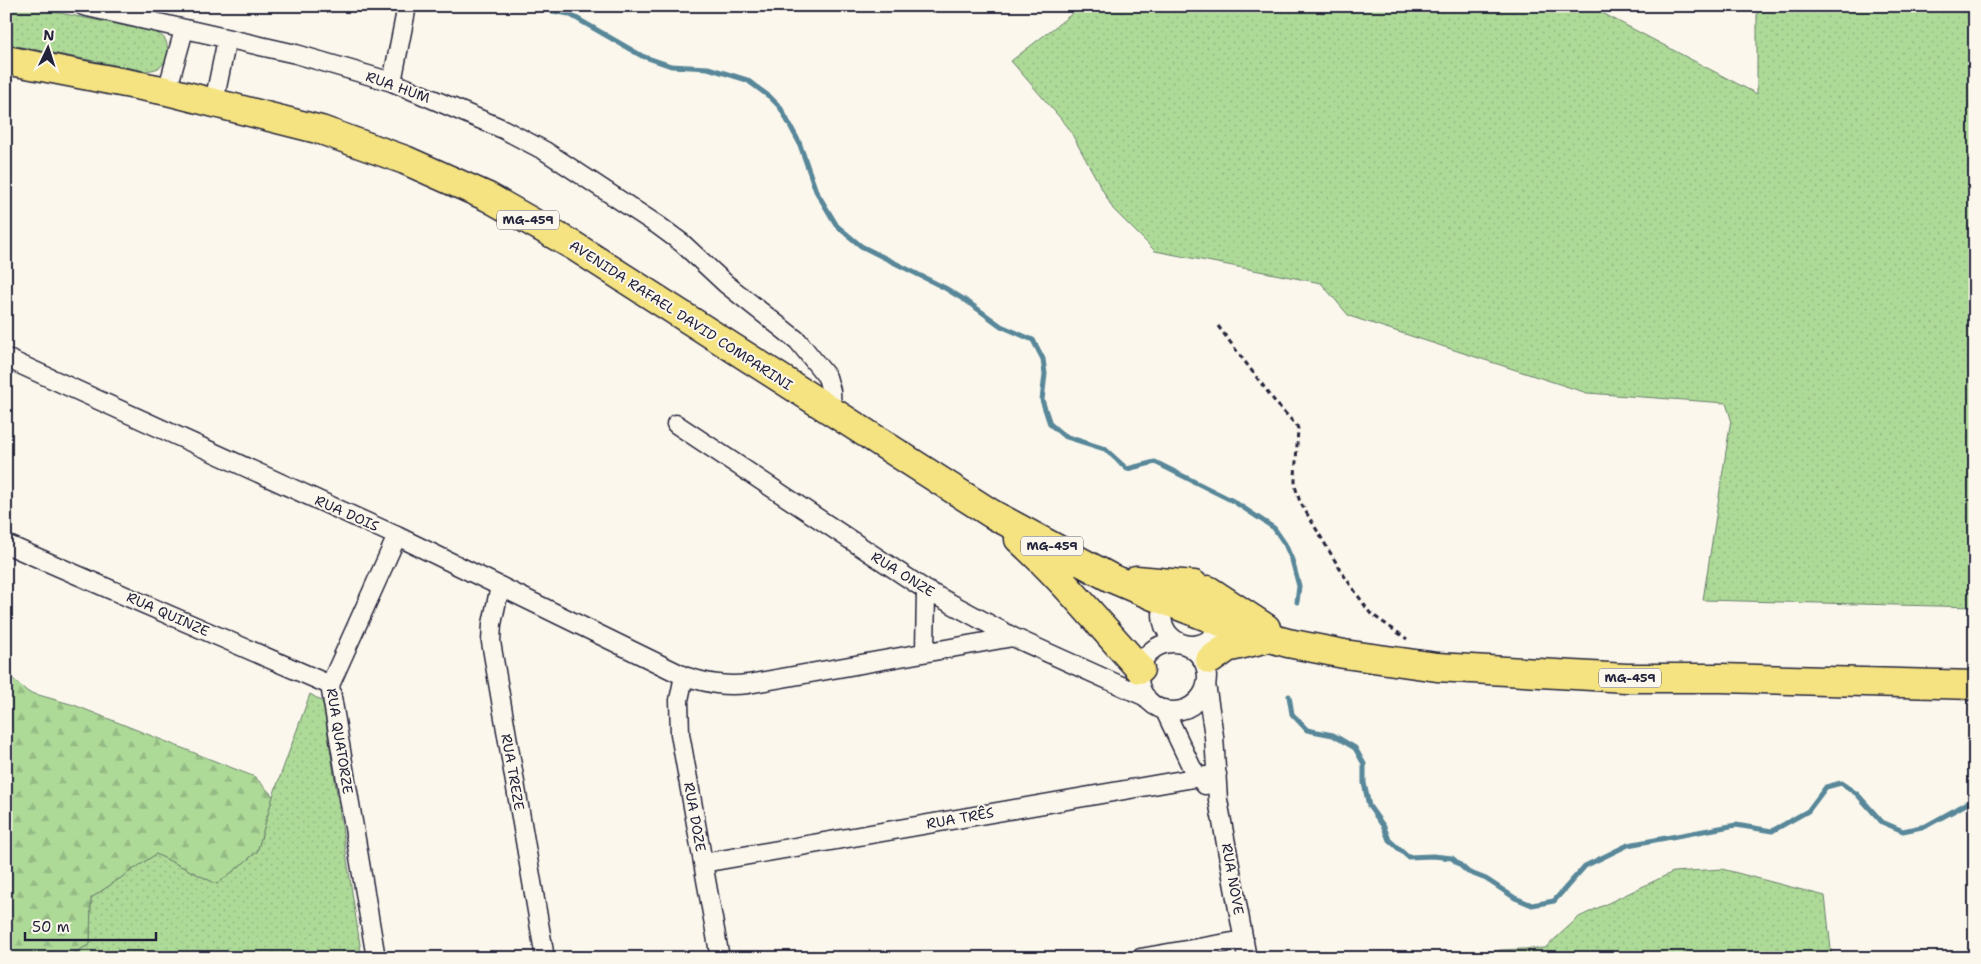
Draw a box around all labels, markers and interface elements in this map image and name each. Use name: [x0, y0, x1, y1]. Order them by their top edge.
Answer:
north arrow: [22, 22, 72, 72]
text: N: [43, 26, 55, 44]
street label: RUA HUM: [363, 67, 433, 107]
road number: MG-459: [497, 210, 559, 230]
street label: AVENIDA RAFAEL DAVID COMPARINI: [566, 236, 796, 394]
street label: RUA DOIS: [312, 491, 382, 535]
road number: MG-459: [1021, 536, 1083, 556]
street label: RUA ONZE: [868, 547, 938, 601]
street label: RUA QUINZE: [124, 588, 212, 640]
road number: MG-459: [1599, 668, 1661, 688]
street label: RUA QUATORZE: [323, 687, 357, 795]
street label: RUA TREZE: [497, 732, 529, 812]
street label: RUA DOZE: [680, 781, 710, 853]
street label: RUA TRÊS: [925, 803, 995, 833]
street label: RUA NOVE: [1218, 842, 1248, 916]
scale bar: [25, 909, 156, 941]
text: 50 m: [32, 917, 70, 937]

